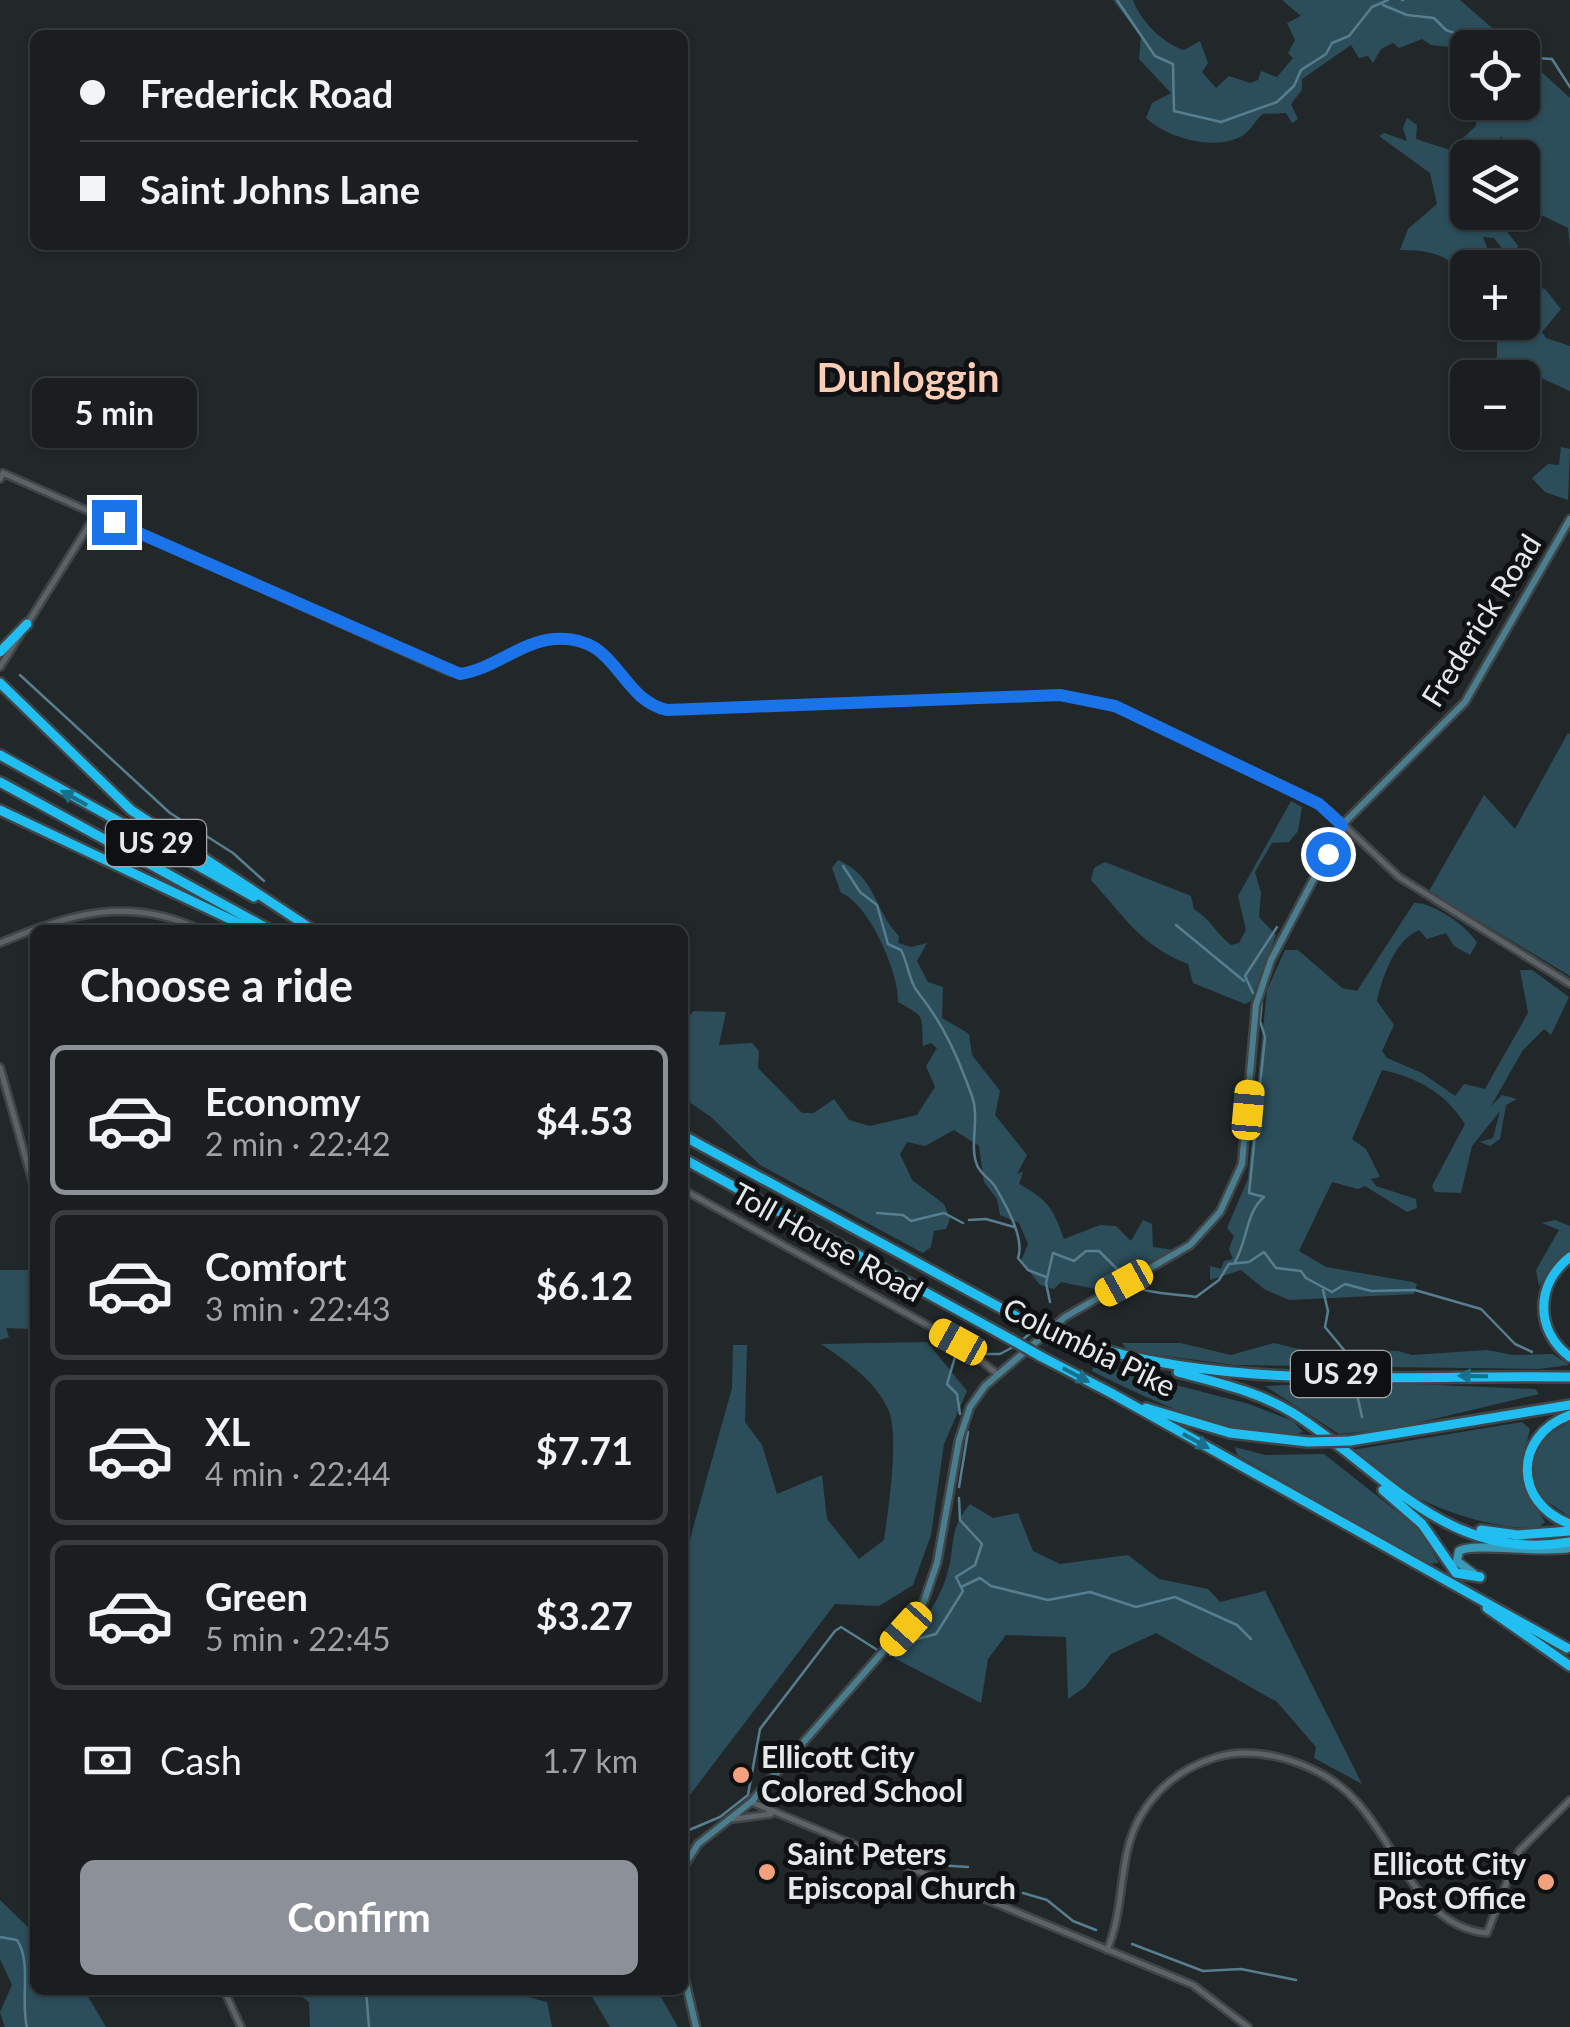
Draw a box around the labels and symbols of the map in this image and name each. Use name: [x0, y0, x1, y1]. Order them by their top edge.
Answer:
district label: Dunloggin: [817, 353, 999, 401]
callout: 5 min: [32, 377, 196, 447]
route end: [92, 500, 137, 545]
street label: Frederick Road: [1413, 527, 1548, 713]
one-way arrow: [60, 789, 89, 806]
road number: US 29: [106, 820, 206, 866]
route start: [1306, 832, 1351, 877]
car: [1230, 1079, 1266, 1141]
street label: Toll House Road: [726, 1174, 929, 1308]
car: [1090, 1255, 1158, 1311]
street label: Columbia Pike: [998, 1289, 1182, 1403]
car: [924, 1314, 992, 1370]
road number: US 29: [1291, 1351, 1391, 1397]
one-way arrow: [1061, 1366, 1090, 1383]
one-way arrow: [1456, 1368, 1488, 1384]
one-way arrow: [1182, 1432, 1211, 1449]
car: [875, 1597, 937, 1661]
place label: Ellicott City Colored School: [761, 1738, 963, 1808]
marker: Ellicott City Colored School: [730, 1764, 752, 1786]
place label: Saint Peters Episcopal Church: [787, 1835, 1016, 1905]
place label: Ellicott City Post Office: [1372, 1845, 1526, 1915]
marker: Saint Peters Episcopal Church: [756, 1861, 778, 1883]
marker: Ellicott City Post Office: [1535, 1871, 1557, 1893]

